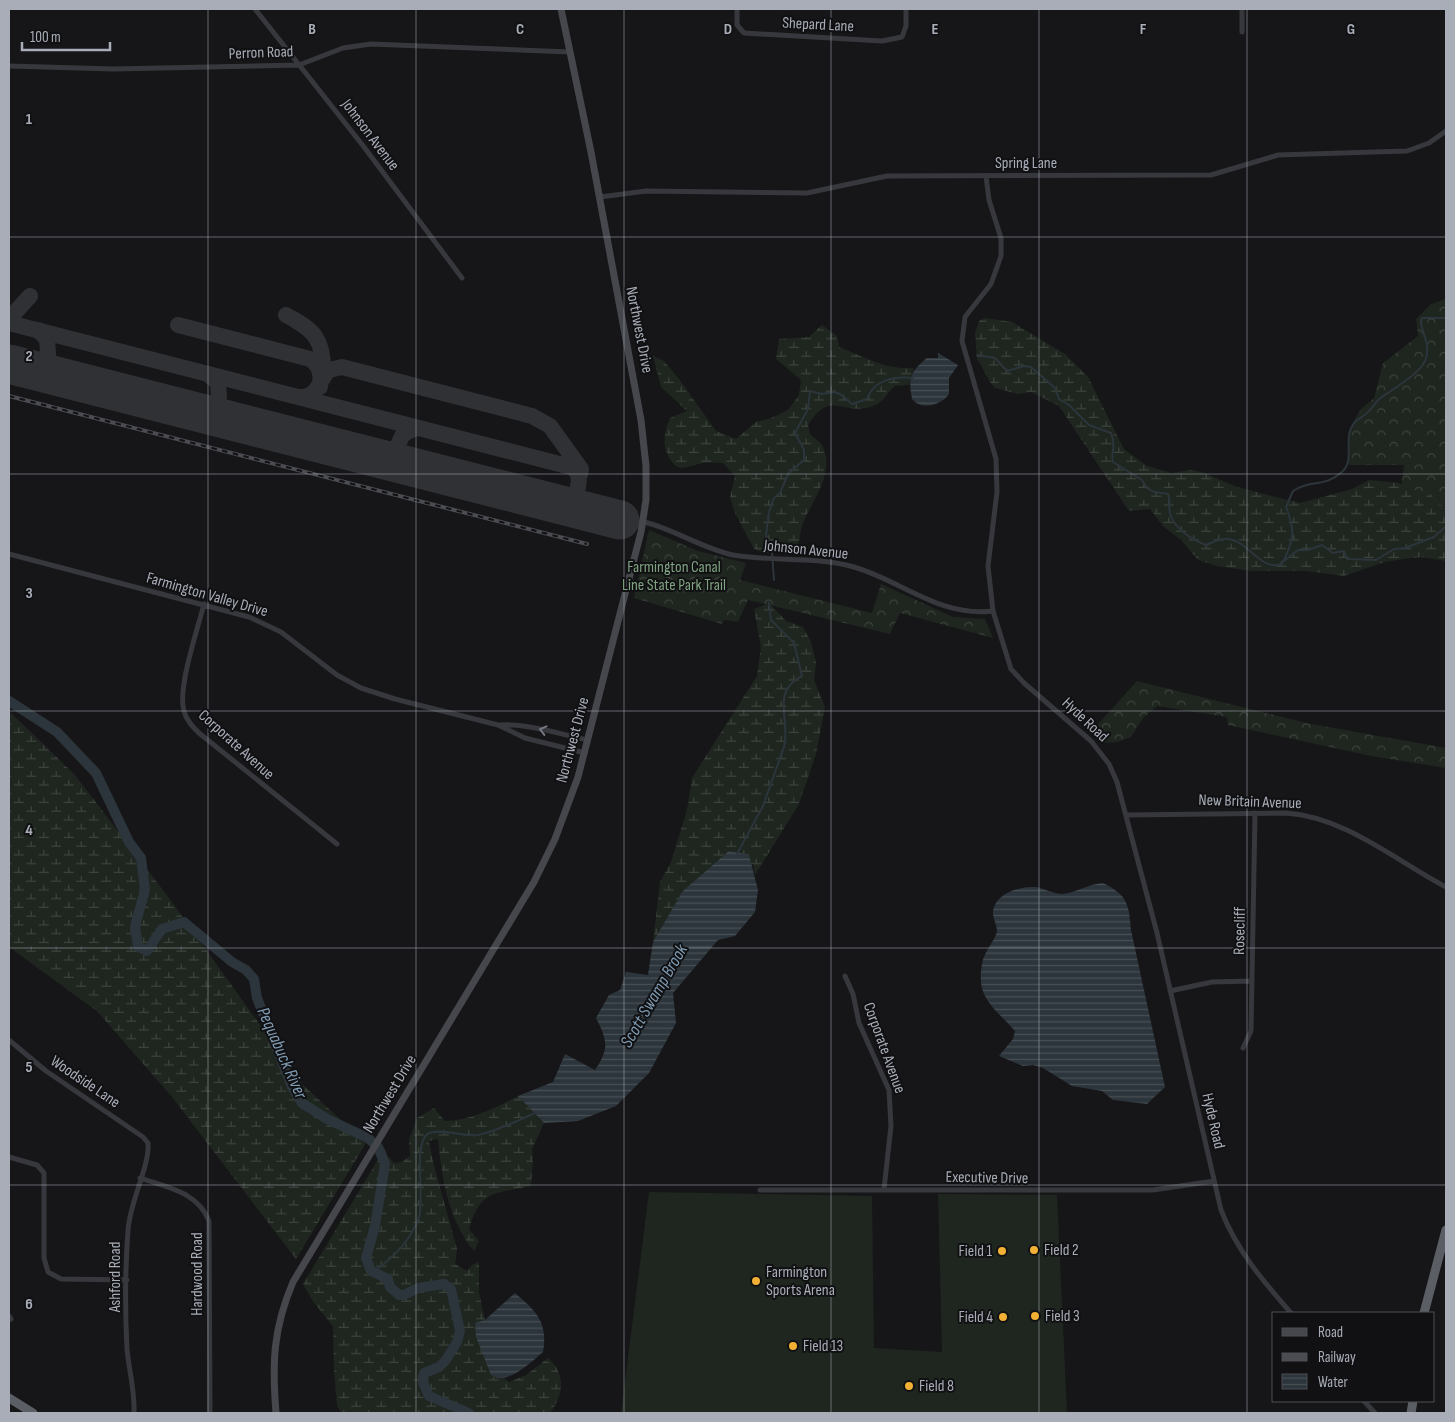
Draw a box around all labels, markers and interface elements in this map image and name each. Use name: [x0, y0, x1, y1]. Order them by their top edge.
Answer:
street label: Shepard Lane: [782, 14, 854, 36]
scale bar: [22, 20, 110, 52]
text: B: [308, 20, 316, 39]
text: C: [516, 20, 524, 39]
text: D: [724, 20, 732, 39]
text: E: [932, 20, 939, 39]
text: F: [1140, 20, 1147, 39]
text: G: [1347, 20, 1355, 39]
text: 100 m: [30, 28, 61, 47]
street label: Perron Road: [228, 42, 294, 64]
street label: Johnson Avenue: [336, 95, 403, 174]
text: 1: [26, 110, 33, 129]
street label: Spring Lane: [995, 154, 1057, 173]
street label: Northwest Drive: [621, 285, 657, 375]
text: 2: [25, 347, 33, 366]
street label: Johnson Avenue: [762, 536, 849, 564]
park label: Farmington Canal Line State Park Trail: [622, 558, 726, 595]
street label: Farmington Valley Drive: [144, 569, 270, 621]
text: 3: [25, 584, 33, 603]
street label: Hyde Road: [1058, 694, 1112, 746]
street label: Northwest Drive: [552, 695, 594, 785]
street label: Corporate Avenue: [194, 706, 278, 784]
one-way arrow: [539, 725, 548, 736]
street label: New Britain Avenue: [1198, 791, 1302, 813]
text: 4: [25, 821, 33, 840]
street label: Rosecliff: [1230, 906, 1250, 955]
water label: Scott Swamp Brook: [616, 940, 693, 1051]
street label: Corporate Avenue: [859, 1000, 909, 1096]
water label: Pequabuck River: [253, 1004, 312, 1103]
street label: Northwest Drive: [359, 1051, 421, 1137]
street label: Woodside Lane: [47, 1052, 123, 1112]
text: 5: [25, 1058, 33, 1077]
street label: Hyde Road: [1197, 1091, 1229, 1151]
street label: Executive Drive: [945, 1168, 1029, 1188]
street label: Hardwood Road: [188, 1232, 207, 1316]
place label: Field 2: [1044, 1241, 1079, 1260]
street label: Ashford Road: [106, 1242, 125, 1313]
place label: Field 1: [958, 1242, 992, 1261]
marker: Field 2: [1028, 1244, 1040, 1256]
marker: Field 1: [996, 1245, 1008, 1257]
place label: Farmington Sports Arena: [766, 1263, 835, 1300]
marker: Farmington Sports Arena: [750, 1275, 762, 1287]
text: 6: [25, 1295, 33, 1314]
place label: Field 3: [1045, 1307, 1080, 1326]
place label: Field 4: [958, 1308, 993, 1327]
marker: Field 3: [1029, 1310, 1041, 1322]
marker: Field 4: [997, 1311, 1009, 1323]
legend: [1272, 1312, 1435, 1402]
text: Road: [1318, 1323, 1343, 1342]
place label: Field 13: [803, 1337, 843, 1356]
marker: Field 13: [787, 1340, 799, 1352]
text: Railway: [1318, 1348, 1356, 1367]
text: Water: [1318, 1373, 1349, 1392]
place label: Field 8: [919, 1377, 954, 1396]
marker: Field 8: [903, 1380, 915, 1392]

